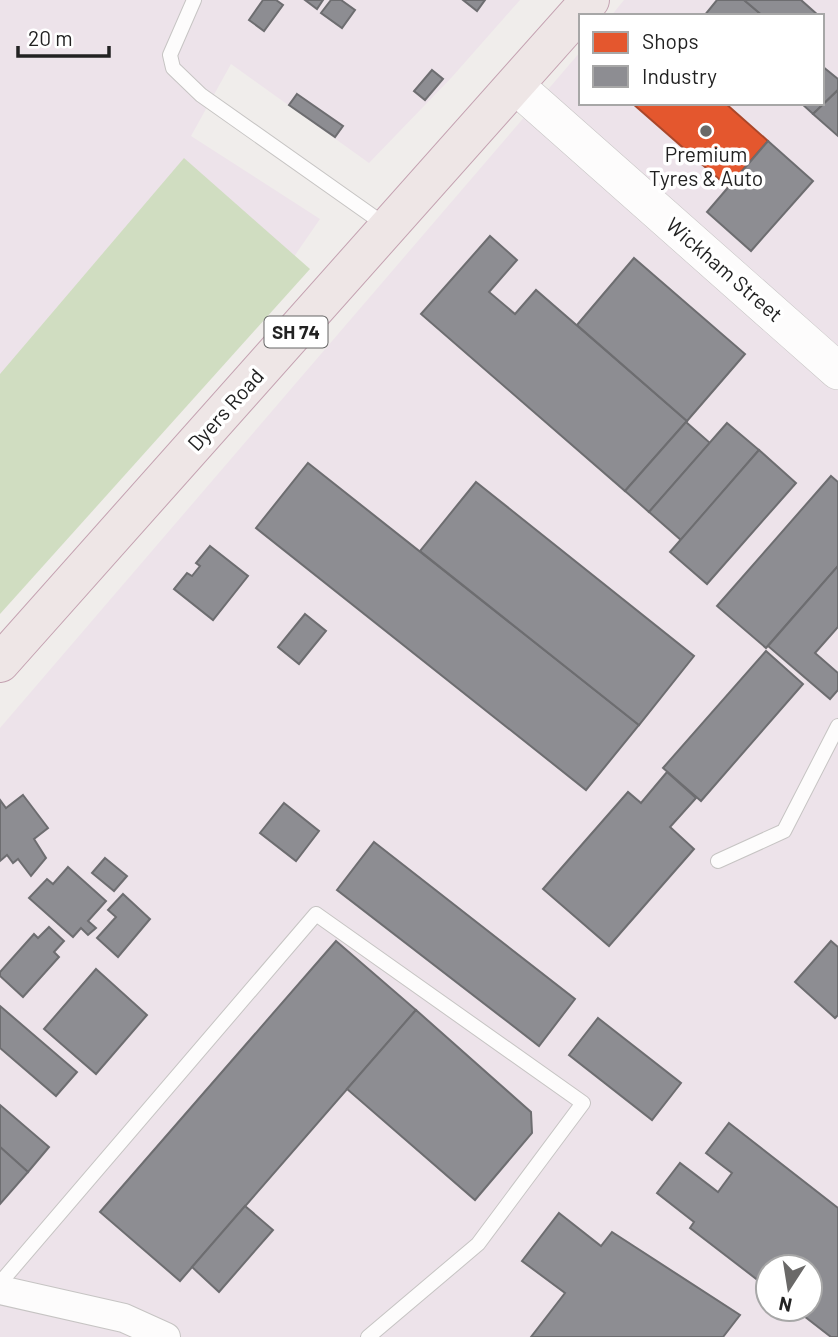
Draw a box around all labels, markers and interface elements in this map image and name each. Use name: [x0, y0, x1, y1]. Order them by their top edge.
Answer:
scale bar: [18, 14, 108, 58]
legend: [579, 14, 824, 105]
text: 20 m: [28, 25, 73, 50]
text: Shops: [642, 28, 699, 53]
text: Industry: [642, 63, 717, 88]
marker: Premium Tyres & Auto: [698, 123, 714, 139]
place label: Premium Tyres & Auto: [649, 141, 763, 190]
street label: Wickham Street: [662, 211, 788, 326]
road number: SH 74: [264, 316, 328, 348]
street label: Dyers Road: [182, 363, 268, 455]
north arrow: [754, 1253, 824, 1323]
text: N: [777, 1293, 794, 1318]

